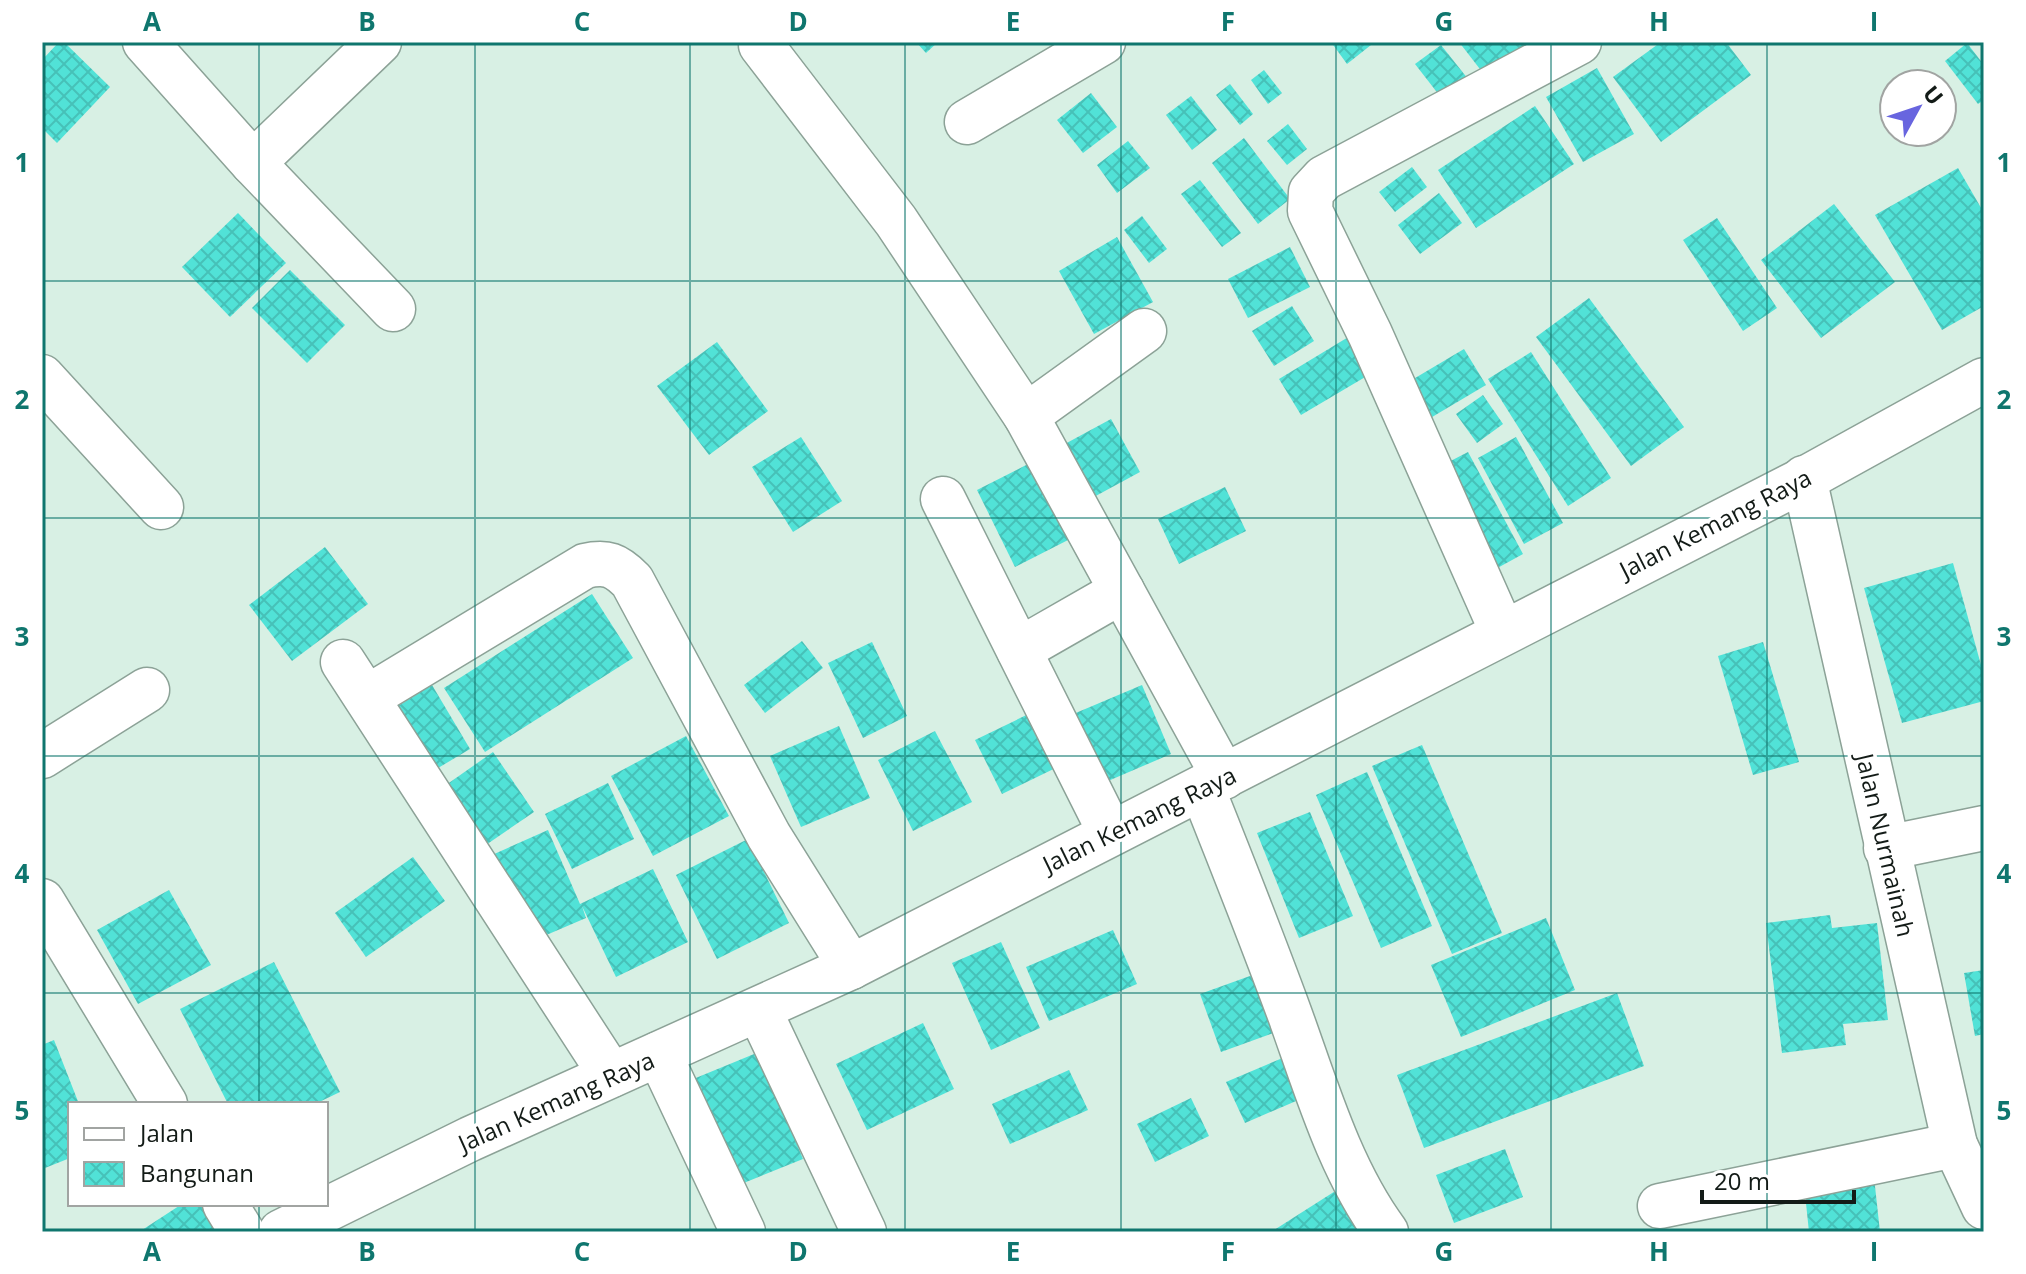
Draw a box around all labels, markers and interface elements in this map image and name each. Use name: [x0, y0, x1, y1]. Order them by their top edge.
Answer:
text: A: [143, 3, 161, 39]
text: B: [358, 3, 376, 39]
text: C: [574, 3, 590, 39]
text: D: [788, 3, 808, 39]
text: E: [1006, 3, 1020, 39]
text: F: [1221, 3, 1235, 39]
text: G: [1435, 3, 1453, 39]
text: H: [1649, 3, 1669, 39]
text: I: [1870, 3, 1878, 39]
north arrow: [1878, 68, 1958, 148]
text: U: [1917, 78, 1951, 111]
text: 1: [15, 144, 29, 180]
text: 1: [1997, 144, 2011, 180]
text: 2: [15, 381, 30, 417]
text: 2: [1997, 381, 2012, 417]
street label: Jalan Kemang Raya: [1612, 460, 1817, 587]
text: 3: [15, 618, 29, 654]
text: 3: [1997, 618, 2011, 654]
street label: Jalan Nurmainah: [1848, 748, 1923, 940]
street label: Jalan Kemang Raya: [1035, 758, 1241, 881]
text: 4: [15, 855, 30, 891]
text: 4: [1997, 855, 2012, 891]
street label: Jalan Kemang Raya: [451, 1043, 659, 1160]
text: 5: [15, 1092, 29, 1128]
text: 5: [1997, 1092, 2011, 1128]
legend: [68, 1102, 328, 1206]
text: Jalan: [138, 1116, 194, 1149]
scale bar: [1702, 1154, 1854, 1204]
text: Bangunan: [140, 1156, 254, 1189]
text: 20 m: [1714, 1164, 1770, 1197]
text: A: [143, 1233, 161, 1269]
text: B: [358, 1233, 376, 1269]
text: C: [574, 1233, 590, 1269]
text: D: [788, 1233, 808, 1269]
text: E: [1006, 1233, 1020, 1269]
text: F: [1221, 1233, 1235, 1269]
text: G: [1435, 1233, 1453, 1269]
text: H: [1649, 1233, 1669, 1269]
text: I: [1870, 1233, 1878, 1269]

